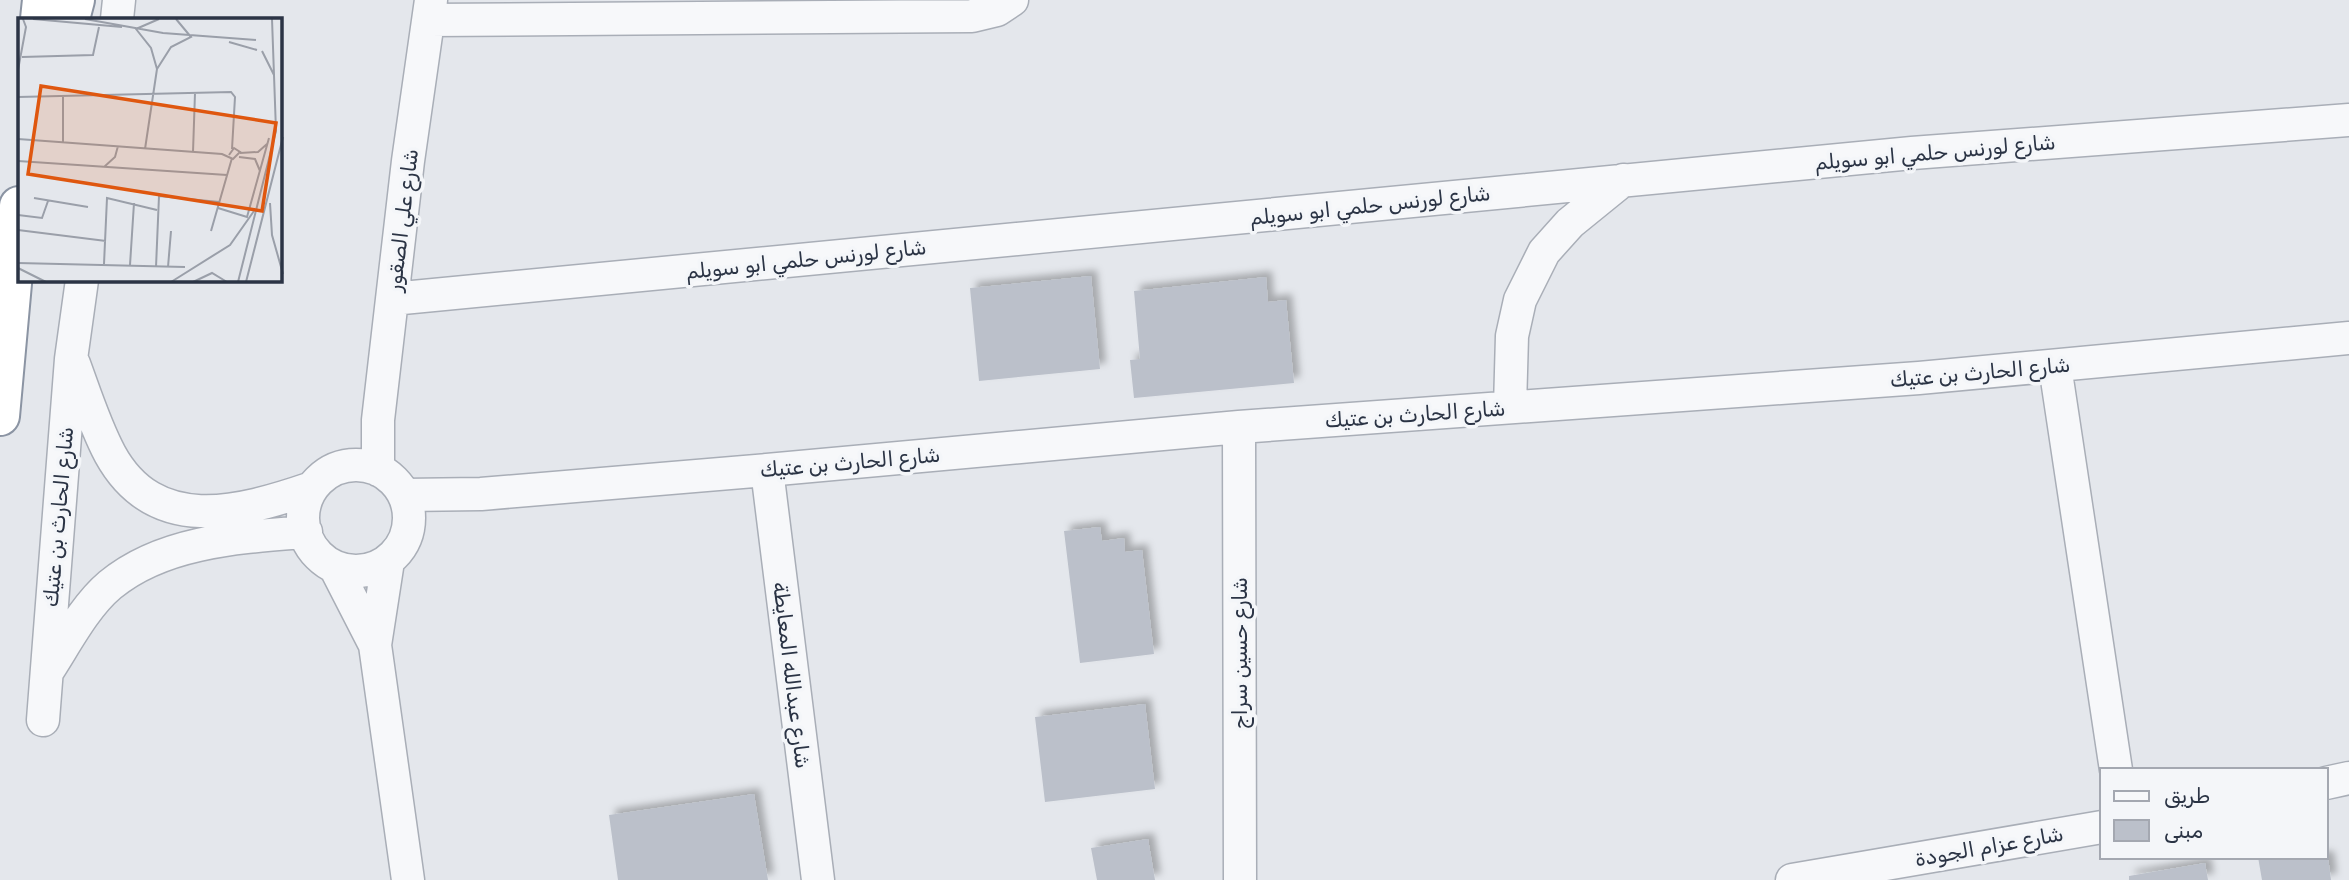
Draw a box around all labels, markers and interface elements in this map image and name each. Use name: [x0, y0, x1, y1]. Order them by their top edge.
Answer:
inset map: [18, 18, 282, 282]
street label: شارع لورنس حلمي ابو سويلم: [1813, 129, 2057, 179]
street label: شارع علي الصقور: [381, 147, 427, 295]
street label: شارع لورنس حلمي ابو سويلم: [1248, 180, 1492, 234]
street label: شارع لورنس حلمي ابو سويلم: [684, 234, 928, 288]
street label: شارع الحارث بن عتيك: [1889, 352, 2071, 394]
street label: شارع الحارث بن عتيك: [1324, 395, 1506, 435]
street label: شارع الحارث بن عتيك: [38, 426, 80, 608]
street label: شارع الحارث بن عتيك: [759, 442, 941, 484]
street label: شارع حسين سراج: [1227, 577, 1254, 729]
street label: شارع عبدالله المعايطة: [766, 580, 816, 770]
legend: [2100, 768, 2328, 859]
text: طريق: [2164, 783, 2210, 808]
text: مبنى: [2164, 818, 2203, 843]
street label: شارع عزام الجودة: [1913, 821, 2066, 873]

